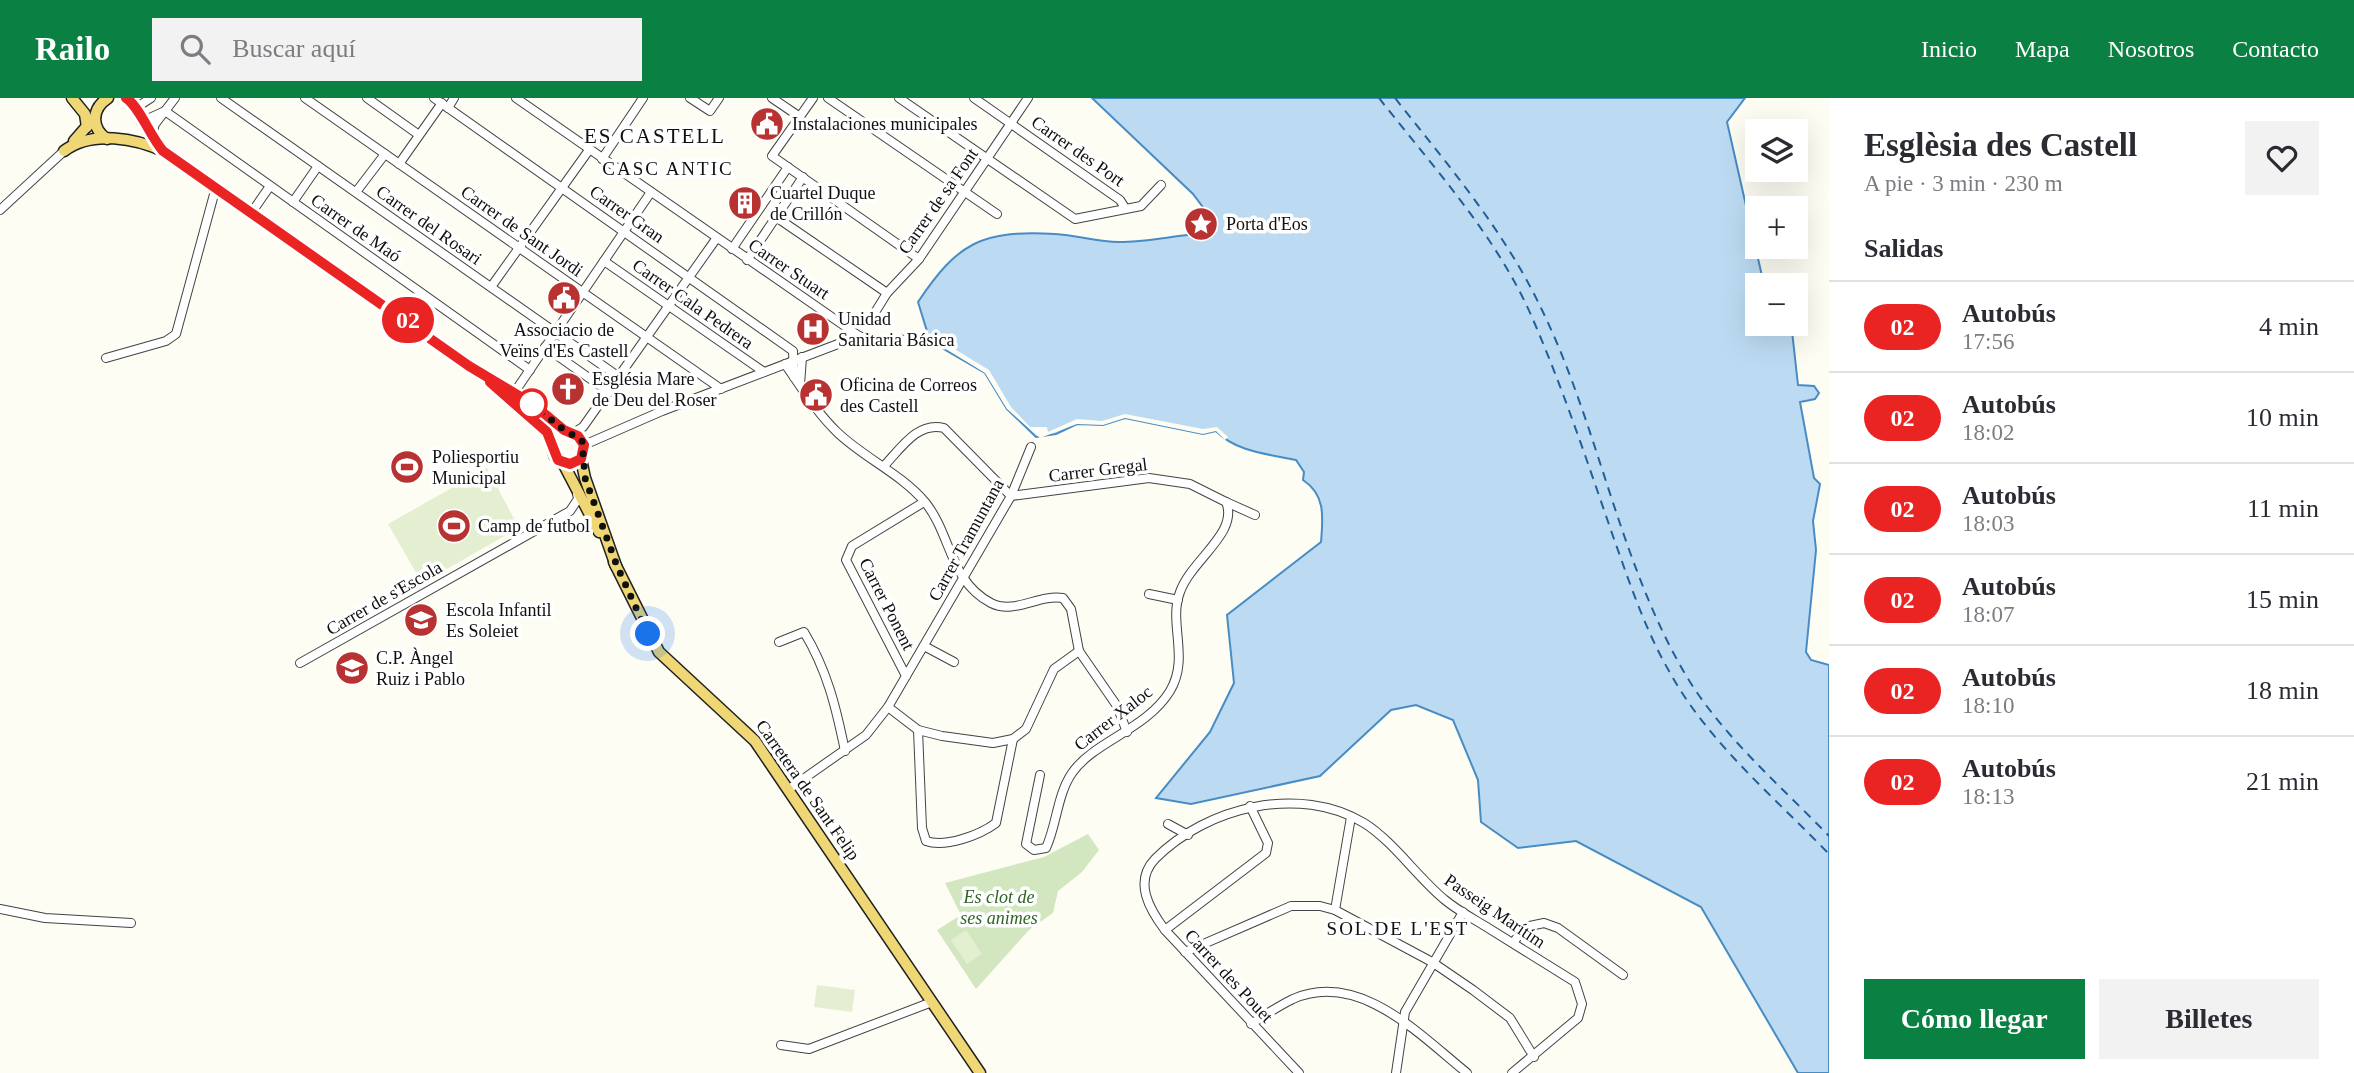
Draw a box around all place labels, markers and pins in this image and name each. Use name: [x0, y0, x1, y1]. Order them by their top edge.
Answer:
public building icon: Instalaciones municipales: [748, 105, 786, 143]
place label: Instalaciones municipales: [792, 114, 977, 134]
place label: Cuartel Duque de Crillón: [770, 183, 875, 224]
building icon: Cuartel Duque de Crillón: [726, 184, 764, 222]
place icon: Porta d'Eos: [1182, 205, 1220, 243]
place label: Porta d'Eos: [1226, 214, 1308, 234]
public building icon: Associacio de Veïns d'Es Castell: [545, 279, 583, 317]
place label: Unidad Sanitaria Básica: [838, 309, 954, 350]
hospital icon: Unidad Sanitaria Básica: [794, 310, 832, 348]
place label: Associacio de Veïns d'Es Castell: [499, 320, 629, 361]
place label: Església Mare de Deu del Roser: [592, 369, 716, 410]
church icon: Església Mare de Deu del Roser: [549, 370, 587, 408]
place label: Oficina de Correos des Castell: [840, 375, 977, 416]
public building icon: Oficina de Correos des Castell: [797, 376, 835, 414]
unlabelled marker: [517, 389, 547, 419]
place label: Poliesportiu Municipal: [432, 447, 519, 488]
sports icon: Poliesportiu Municipal: [388, 448, 426, 486]
sports icon: Camp de futbol: [435, 507, 473, 545]
place label: Camp de futbol: [478, 516, 590, 536]
place label: Escola Infantil Es Soleiet: [446, 600, 551, 641]
school or university icon: Escola Infantil Es Soleiet: [402, 601, 440, 639]
place label: C.P. Àngel Ruiz i Pablo: [376, 647, 465, 689]
school or university icon: C.P. Àngel Ruiz i Pablo: [333, 649, 371, 687]

